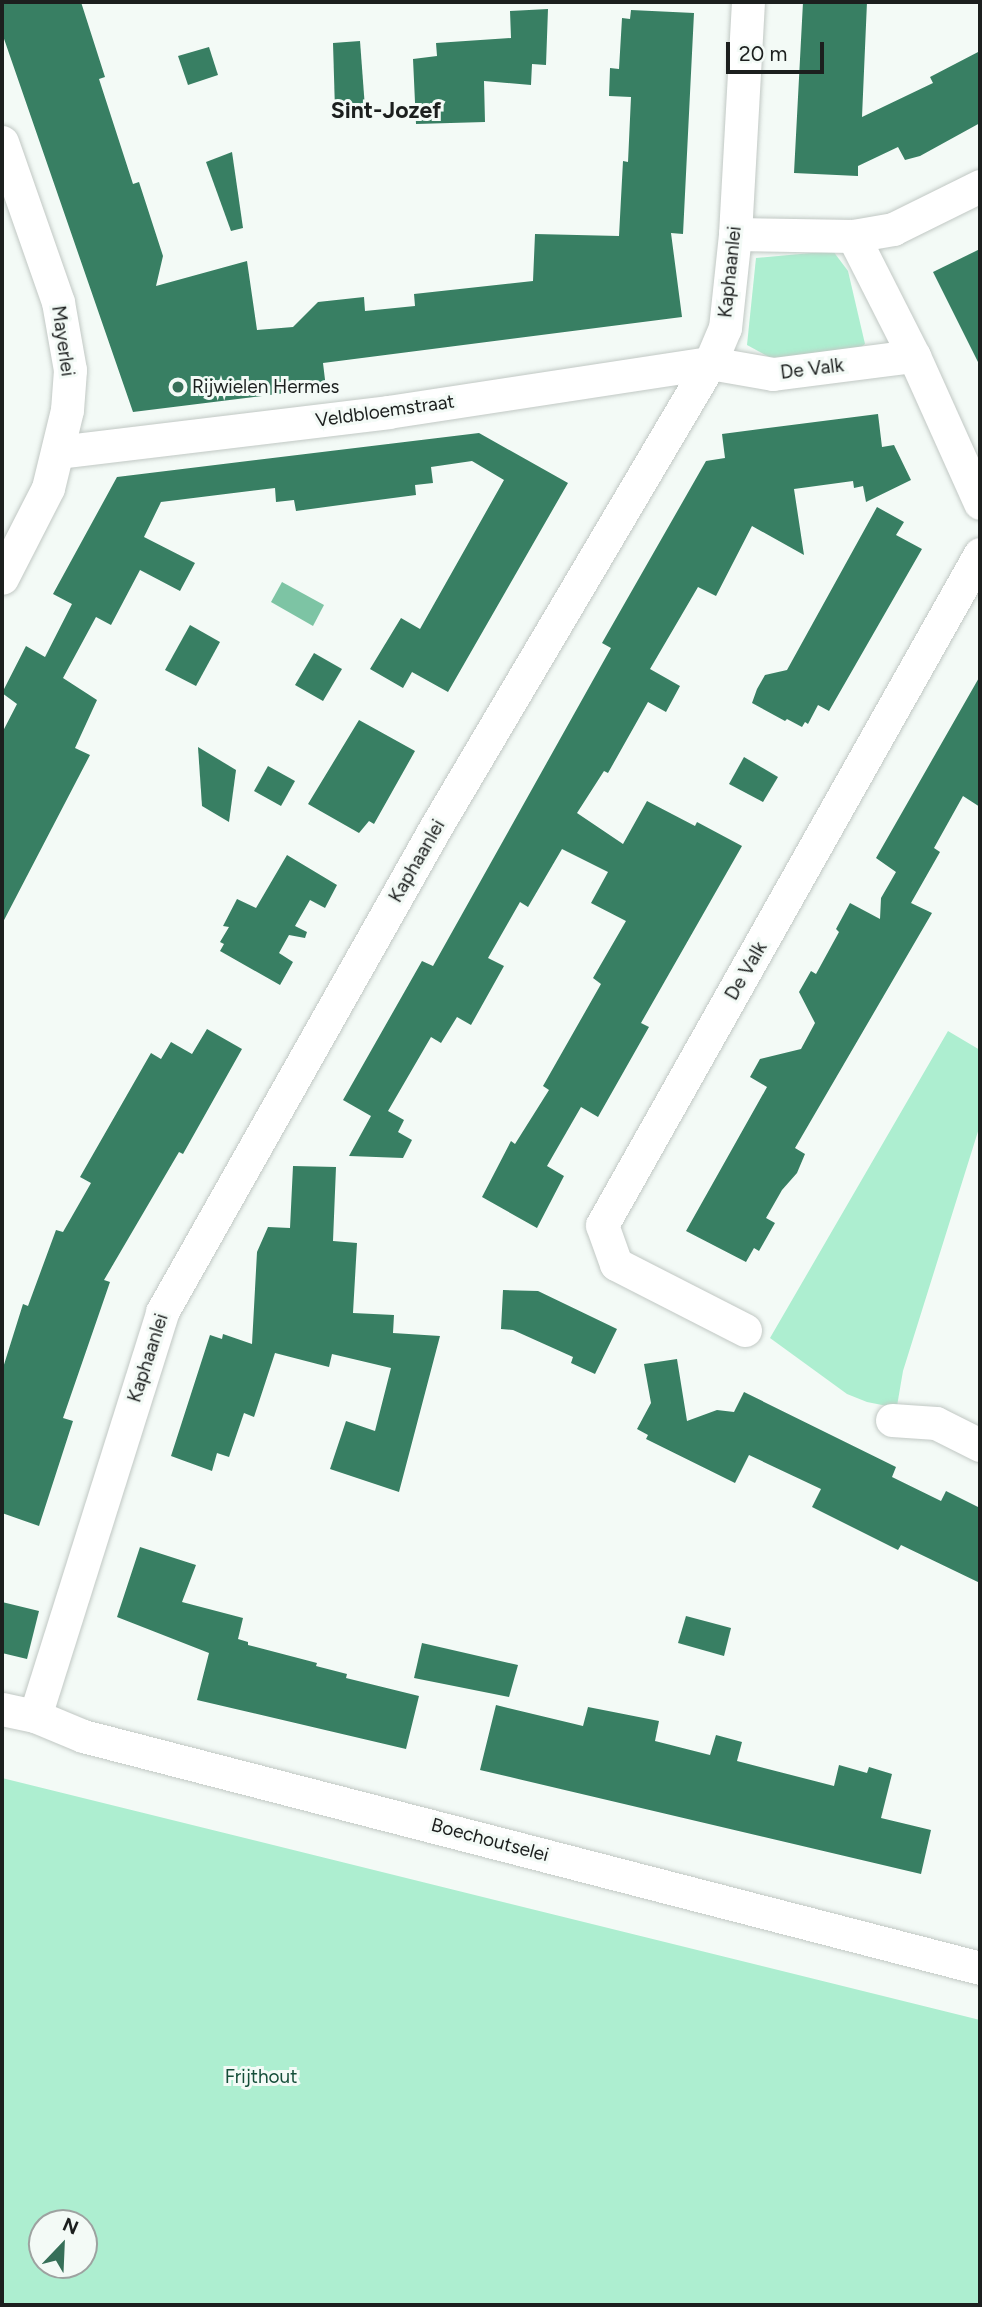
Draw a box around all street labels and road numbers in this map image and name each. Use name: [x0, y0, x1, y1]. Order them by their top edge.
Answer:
street label: Kaphaanlei: [714, 225, 746, 319]
street label: Mayerlei: [47, 304, 79, 378]
street label: De Valk: [779, 354, 845, 384]
street label: Veldbloemstraat: [314, 390, 456, 432]
street label: Kaphaanlei: [384, 816, 450, 906]
street label: De Valk: [720, 938, 772, 1004]
street label: Kaphaanlei: [123, 1311, 173, 1405]
street label: Boechoutselei: [429, 1813, 551, 1867]

